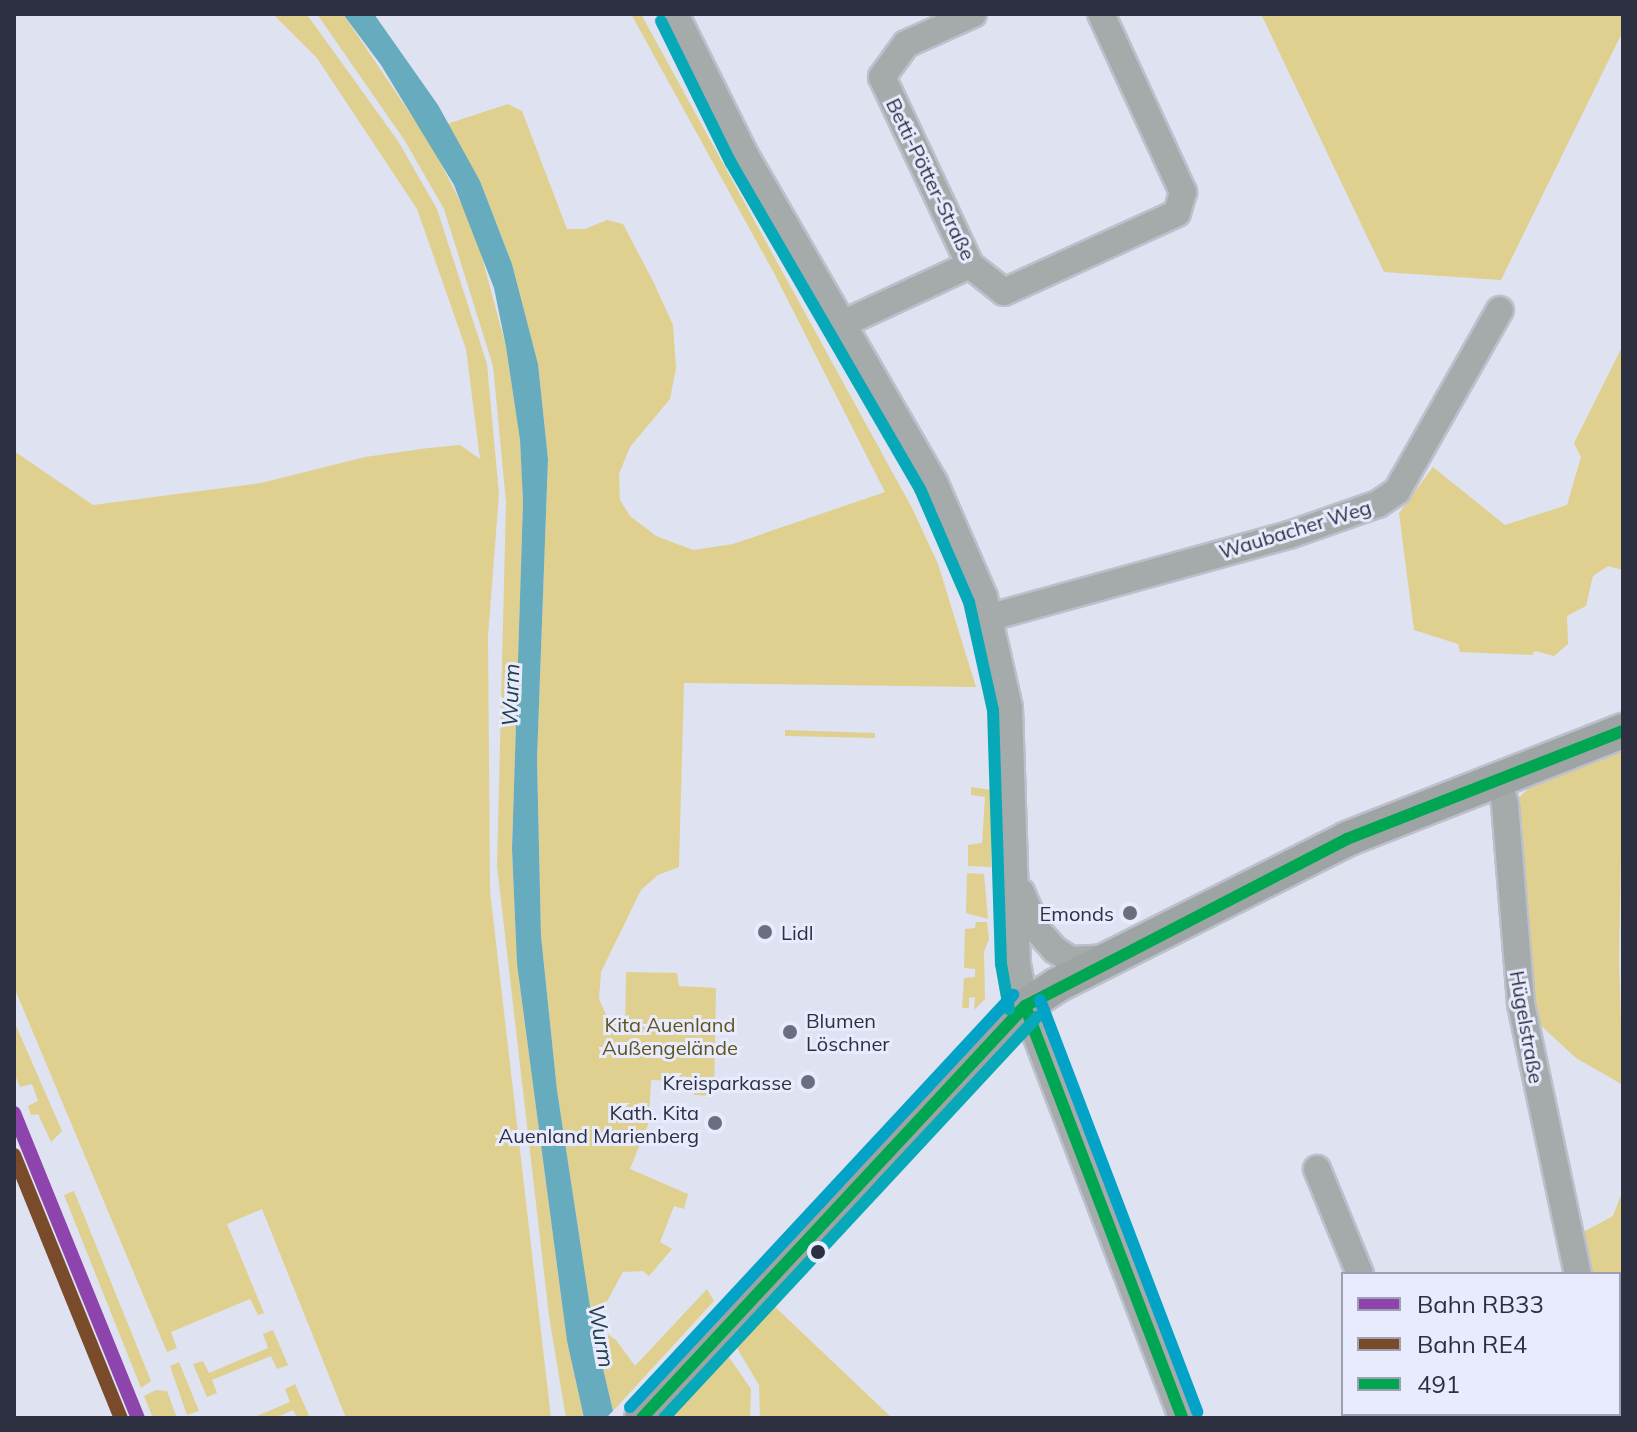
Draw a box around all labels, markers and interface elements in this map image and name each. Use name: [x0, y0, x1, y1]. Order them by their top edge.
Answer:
street label: Betti-Pötter-Straße: [881, 94, 981, 264]
street label: Waubacher Weg: [1216, 494, 1374, 564]
water label: Wurm: [497, 663, 525, 727]
place label: Emonds: [1040, 901, 1114, 925]
marker: Emonds: [1121, 904, 1139, 922]
place label: Lidl: [781, 920, 813, 944]
marker: Lidl: [756, 923, 774, 941]
street label: Hügelstraße: [1505, 969, 1549, 1085]
place label: Blumen Löschner: [806, 1008, 890, 1055]
park label: Kita Auenland Außengelände: [602, 1012, 738, 1059]
marker: Blumen Löschner: [781, 1023, 799, 1041]
place label: Kreisparkasse: [662, 1070, 792, 1094]
marker: Kreisparkasse: [799, 1073, 817, 1091]
place label: Kath. Kita Auenland Marienberg: [499, 1100, 699, 1147]
marker: Kath. Kita Auenland Marienberg: [706, 1114, 724, 1132]
unlabelled marker: [810, 1244, 826, 1260]
legend: [1341, 1272, 1621, 1416]
text: Bahn RB33: [1417, 1289, 1544, 1319]
water label: Wurm: [582, 1303, 620, 1369]
text: Bahn RE4: [1417, 1329, 1527, 1359]
text: 491: [1417, 1369, 1460, 1399]

